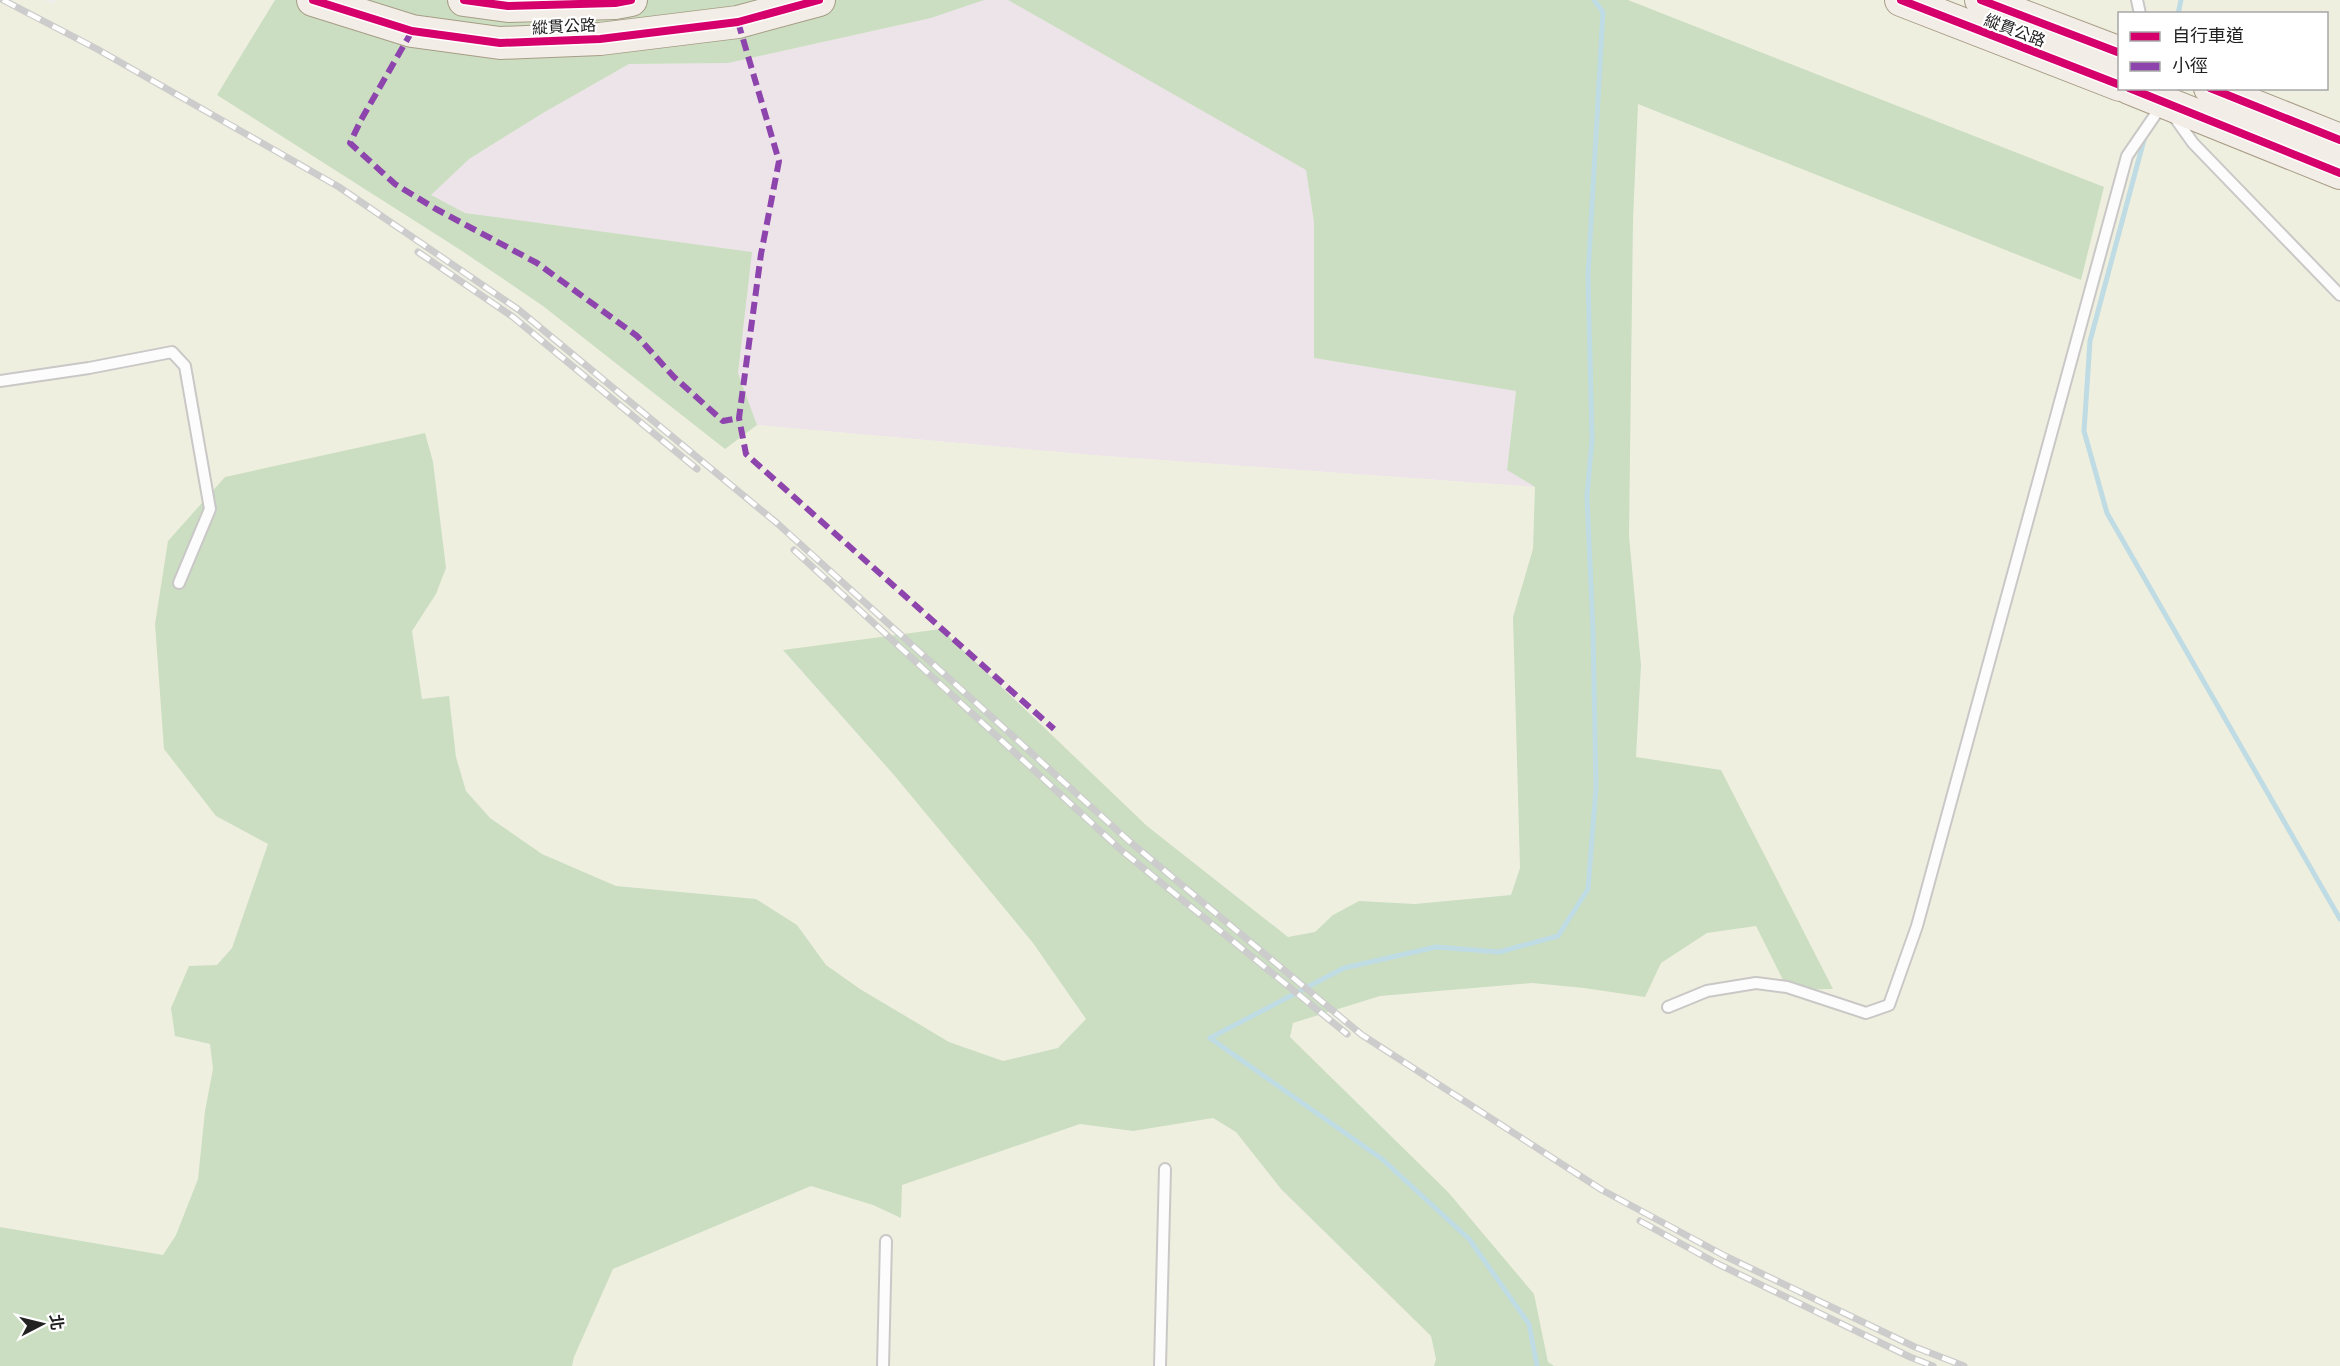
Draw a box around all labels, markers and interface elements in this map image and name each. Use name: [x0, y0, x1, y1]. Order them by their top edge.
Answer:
street label: 縱貫公路: [1982, 9, 2048, 51]
legend: [2118, 12, 2328, 90]
street label: 縱貫公路: [532, 14, 596, 38]
text: 自行車道: [2172, 24, 2244, 47]
text: 小徑: [2172, 54, 2208, 77]
north arrow: [12, 1294, 72, 1354]
text: 北: [46, 1313, 68, 1331]

